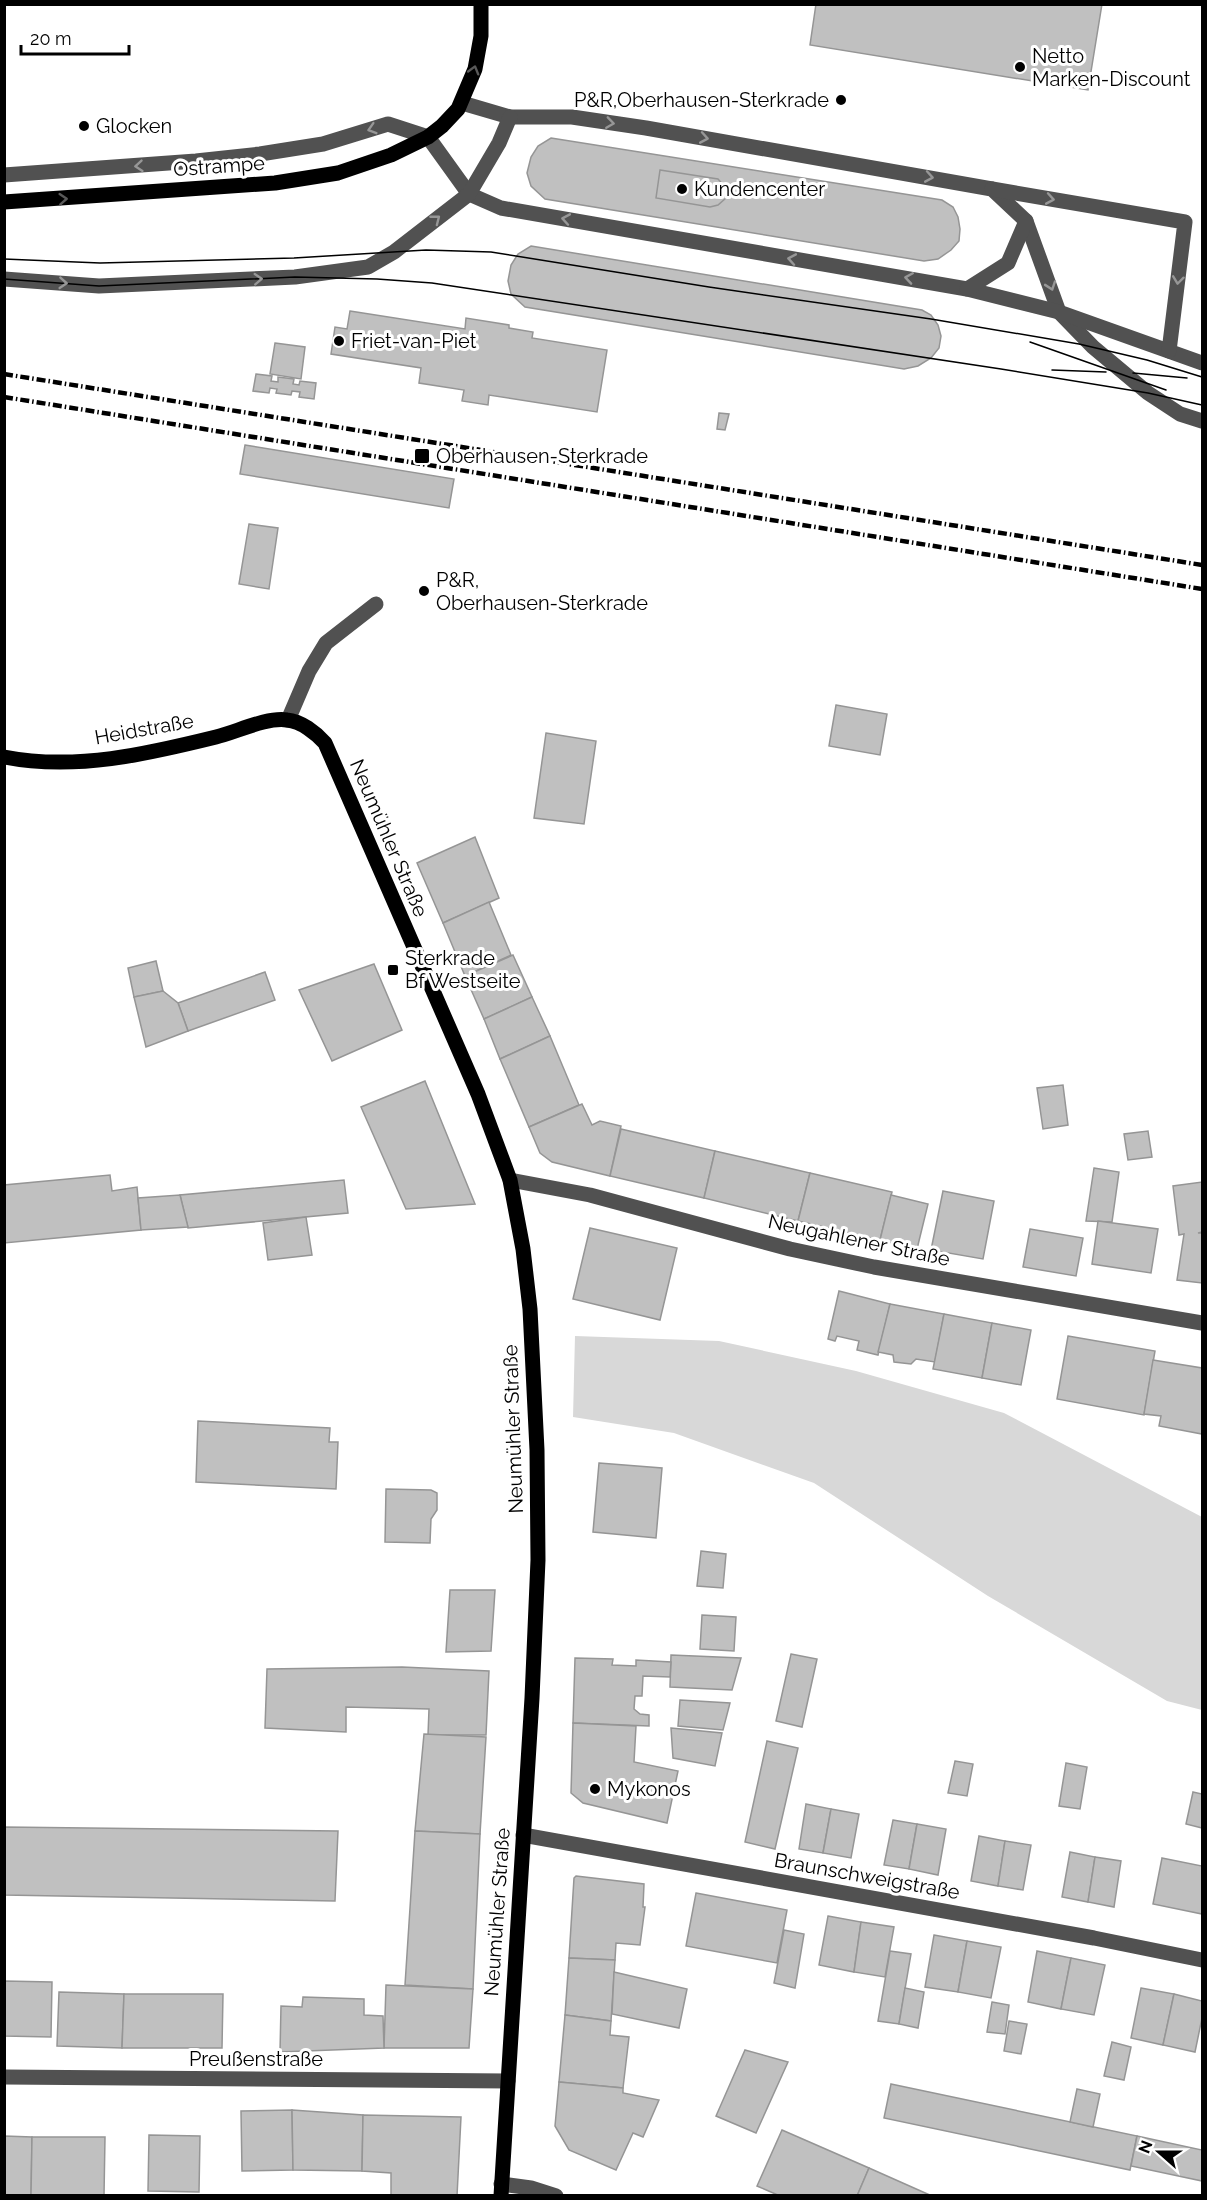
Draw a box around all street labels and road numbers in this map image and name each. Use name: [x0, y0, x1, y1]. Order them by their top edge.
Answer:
street label: Ostrampe: [172, 151, 266, 181]
street label: Heidstraße: [93, 708, 196, 750]
street label: Neumühler Straße: [345, 756, 433, 921]
street label: Neugahlener Straße: [766, 1209, 952, 1271]
street label: Neumühler Straße: [498, 1344, 528, 1514]
street label: Neumühler Straße: [479, 1827, 515, 1997]
street label: Braunschweigstraße: [772, 1848, 962, 1904]
street label: Preußenstraße: [189, 2047, 323, 2071]

